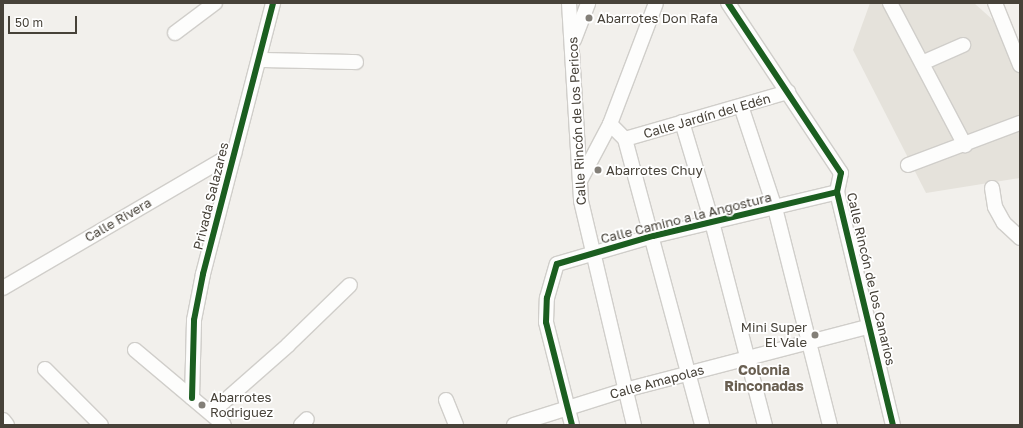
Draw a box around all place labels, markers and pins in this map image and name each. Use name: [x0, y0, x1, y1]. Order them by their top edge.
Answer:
place label: Abarrotes Don Rafa: [597, 10, 718, 26]
marker: Abarrotes Don Rafa: [584, 13, 594, 23]
place label: Abarrotes Chuy: [606, 162, 703, 178]
marker: Abarrotes Chuy: [593, 165, 603, 175]
place label: Mini Super El Vale: [741, 320, 807, 351]
marker: Mini Super El Vale: [810, 330, 820, 340]
place label: Abarrotes Rodriguez: [210, 390, 273, 421]
marker: Abarrotes Rodriguez: [197, 400, 207, 410]

